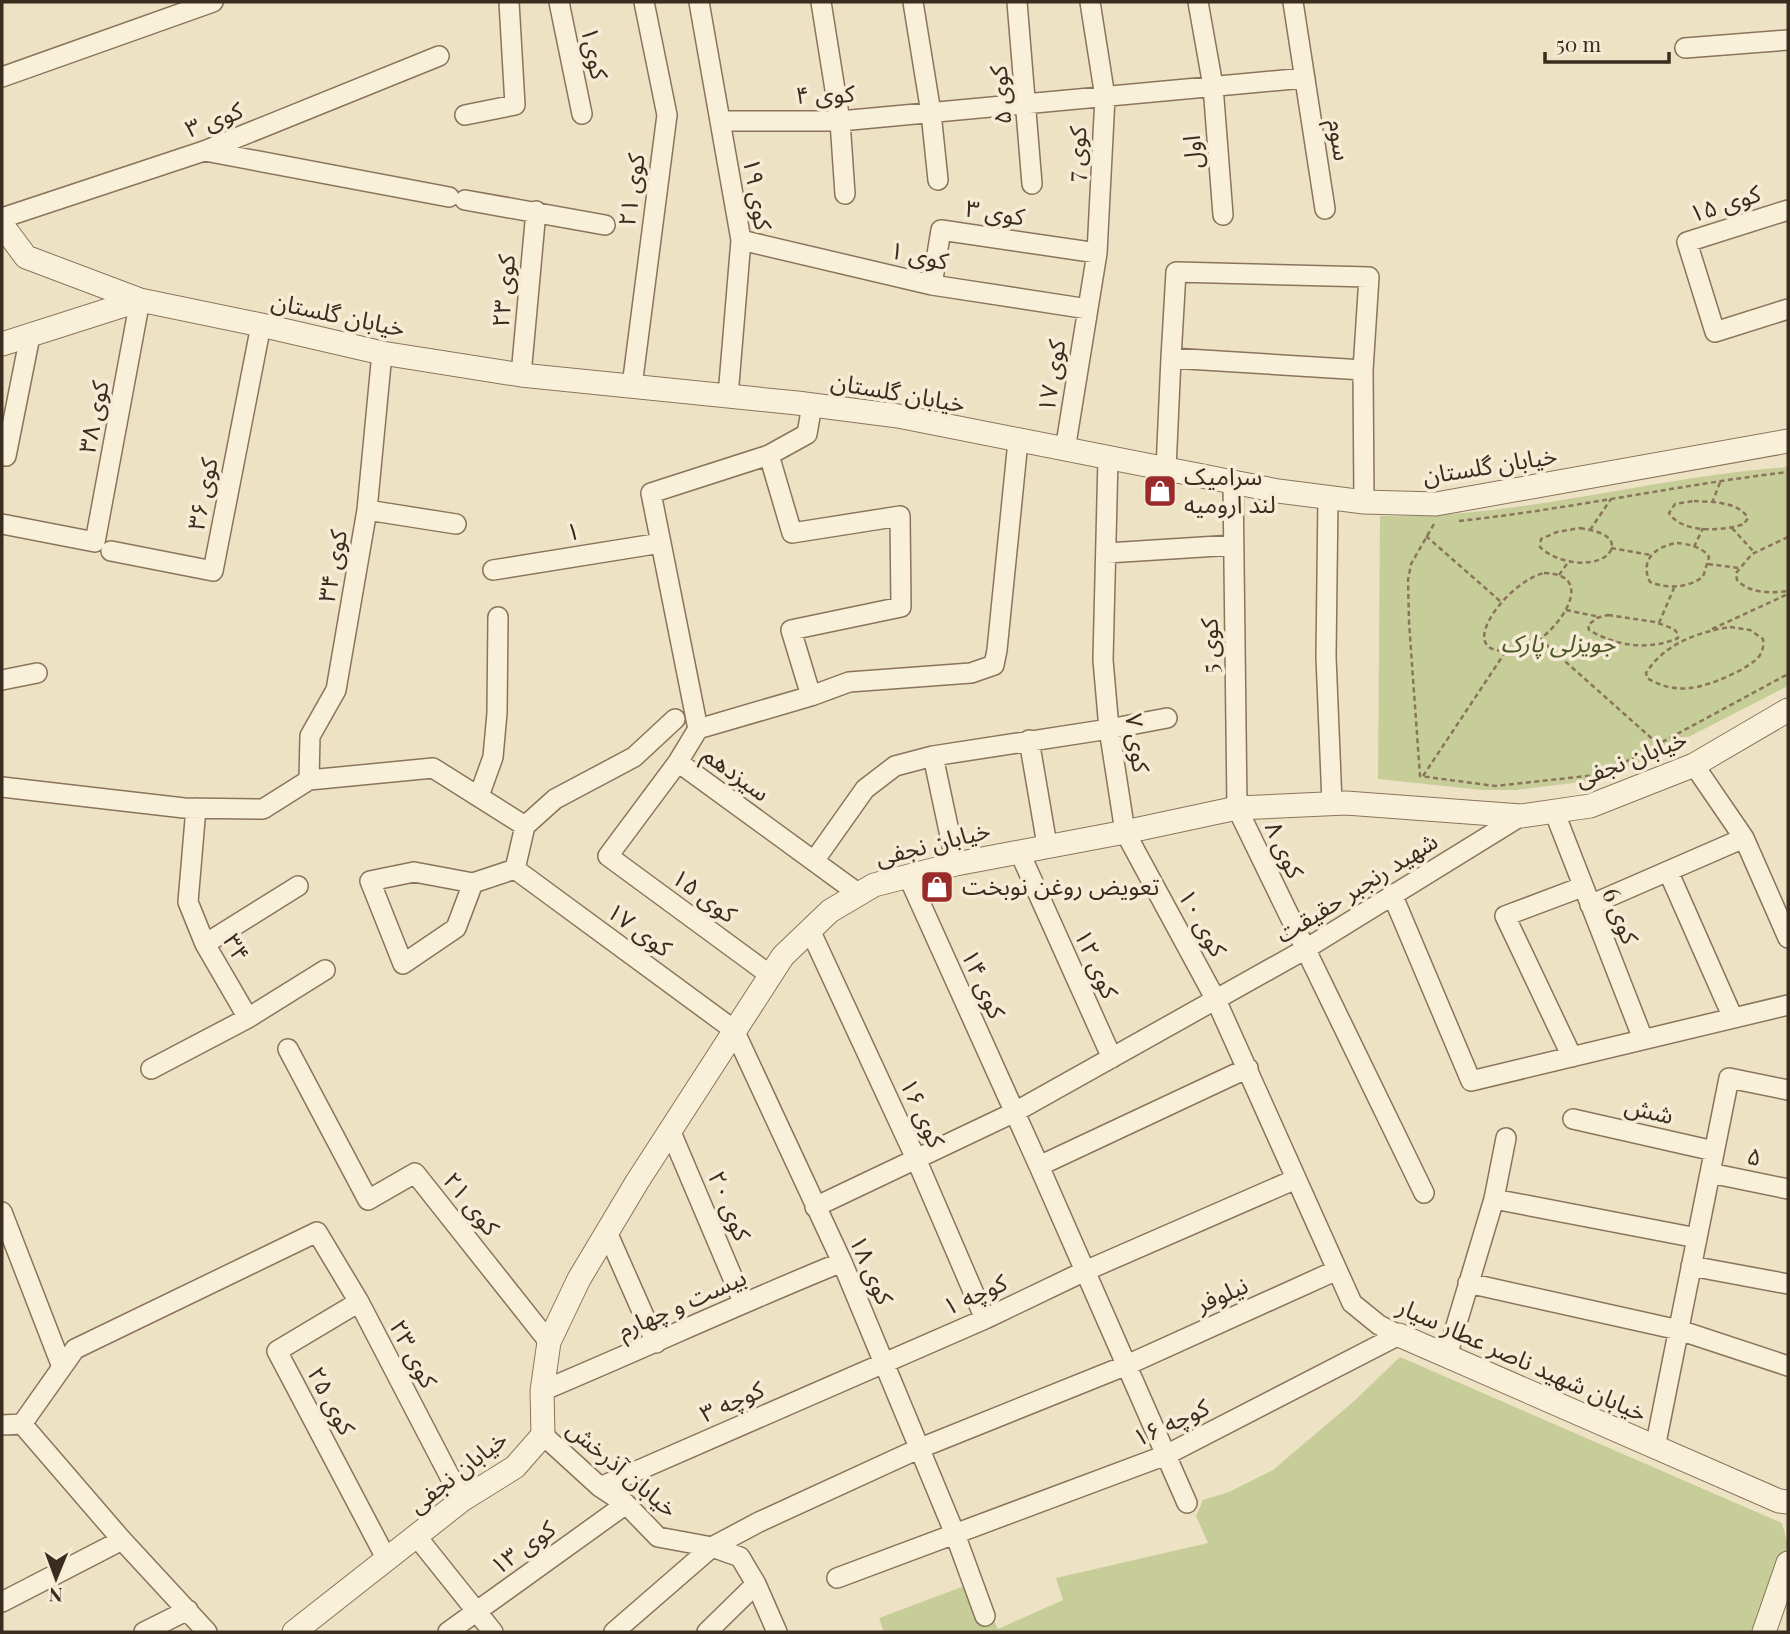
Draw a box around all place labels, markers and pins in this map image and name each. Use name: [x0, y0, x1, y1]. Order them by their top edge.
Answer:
place label: سرامیک لند ارومیه: [1184, 459, 1276, 519]
shop icon: سرامیک لند ارومیه: [1141, 472, 1179, 510]
shop icon: تعویض روغن نوبخت: [918, 868, 956, 906]
place label: تعویض روغن نوبخت: [962, 869, 1159, 901]

